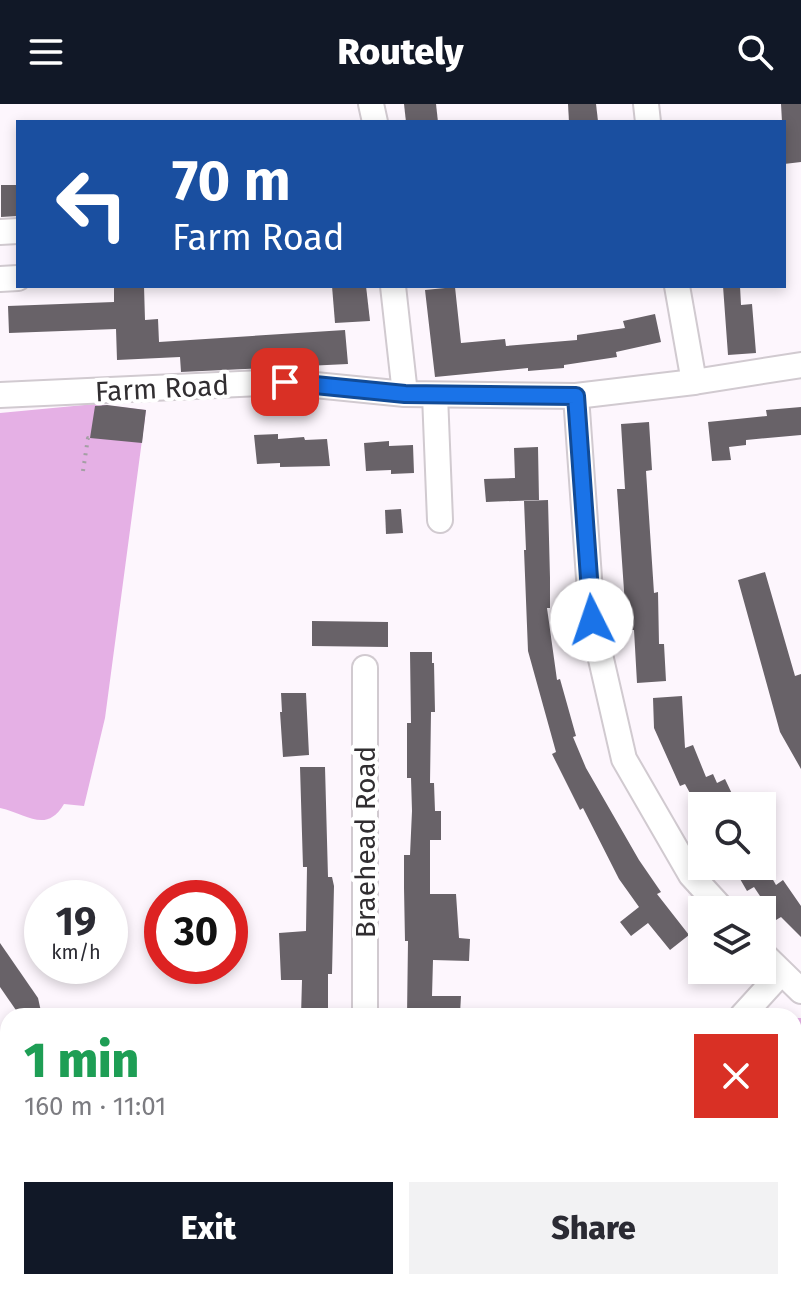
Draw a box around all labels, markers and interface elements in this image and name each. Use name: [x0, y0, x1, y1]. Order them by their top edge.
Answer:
icon: menu: [24, 30, 68, 74]
text: Routely: [337, 30, 464, 74]
icon: search: [733, 30, 777, 74]
text: 70 m: [172, 148, 291, 215]
icon: left: [40, 152, 144, 256]
text: Farm Road: [172, 216, 344, 260]
pin: [251, 348, 319, 416]
icon: arrive: [263, 360, 307, 404]
street label: Farm Road: [94, 369, 230, 408]
position arrow: [550, 578, 634, 662]
street label: Braehead Road: [349, 746, 382, 938]
map controls: [688, 792, 776, 984]
button: search: [688, 792, 776, 880]
speed limit sign: 30: [144, 880, 248, 984]
button: layers: [688, 896, 776, 984]
text: 19: [56, 898, 96, 946]
text: km/h: [51, 940, 101, 964]
text: 1 min: [24, 1032, 139, 1090]
button: close: [694, 1034, 778, 1118]
text: 160 m · 11:01: [24, 1091, 166, 1122]
button: Exit: [24, 1182, 393, 1274]
button: Share: [409, 1182, 778, 1274]

